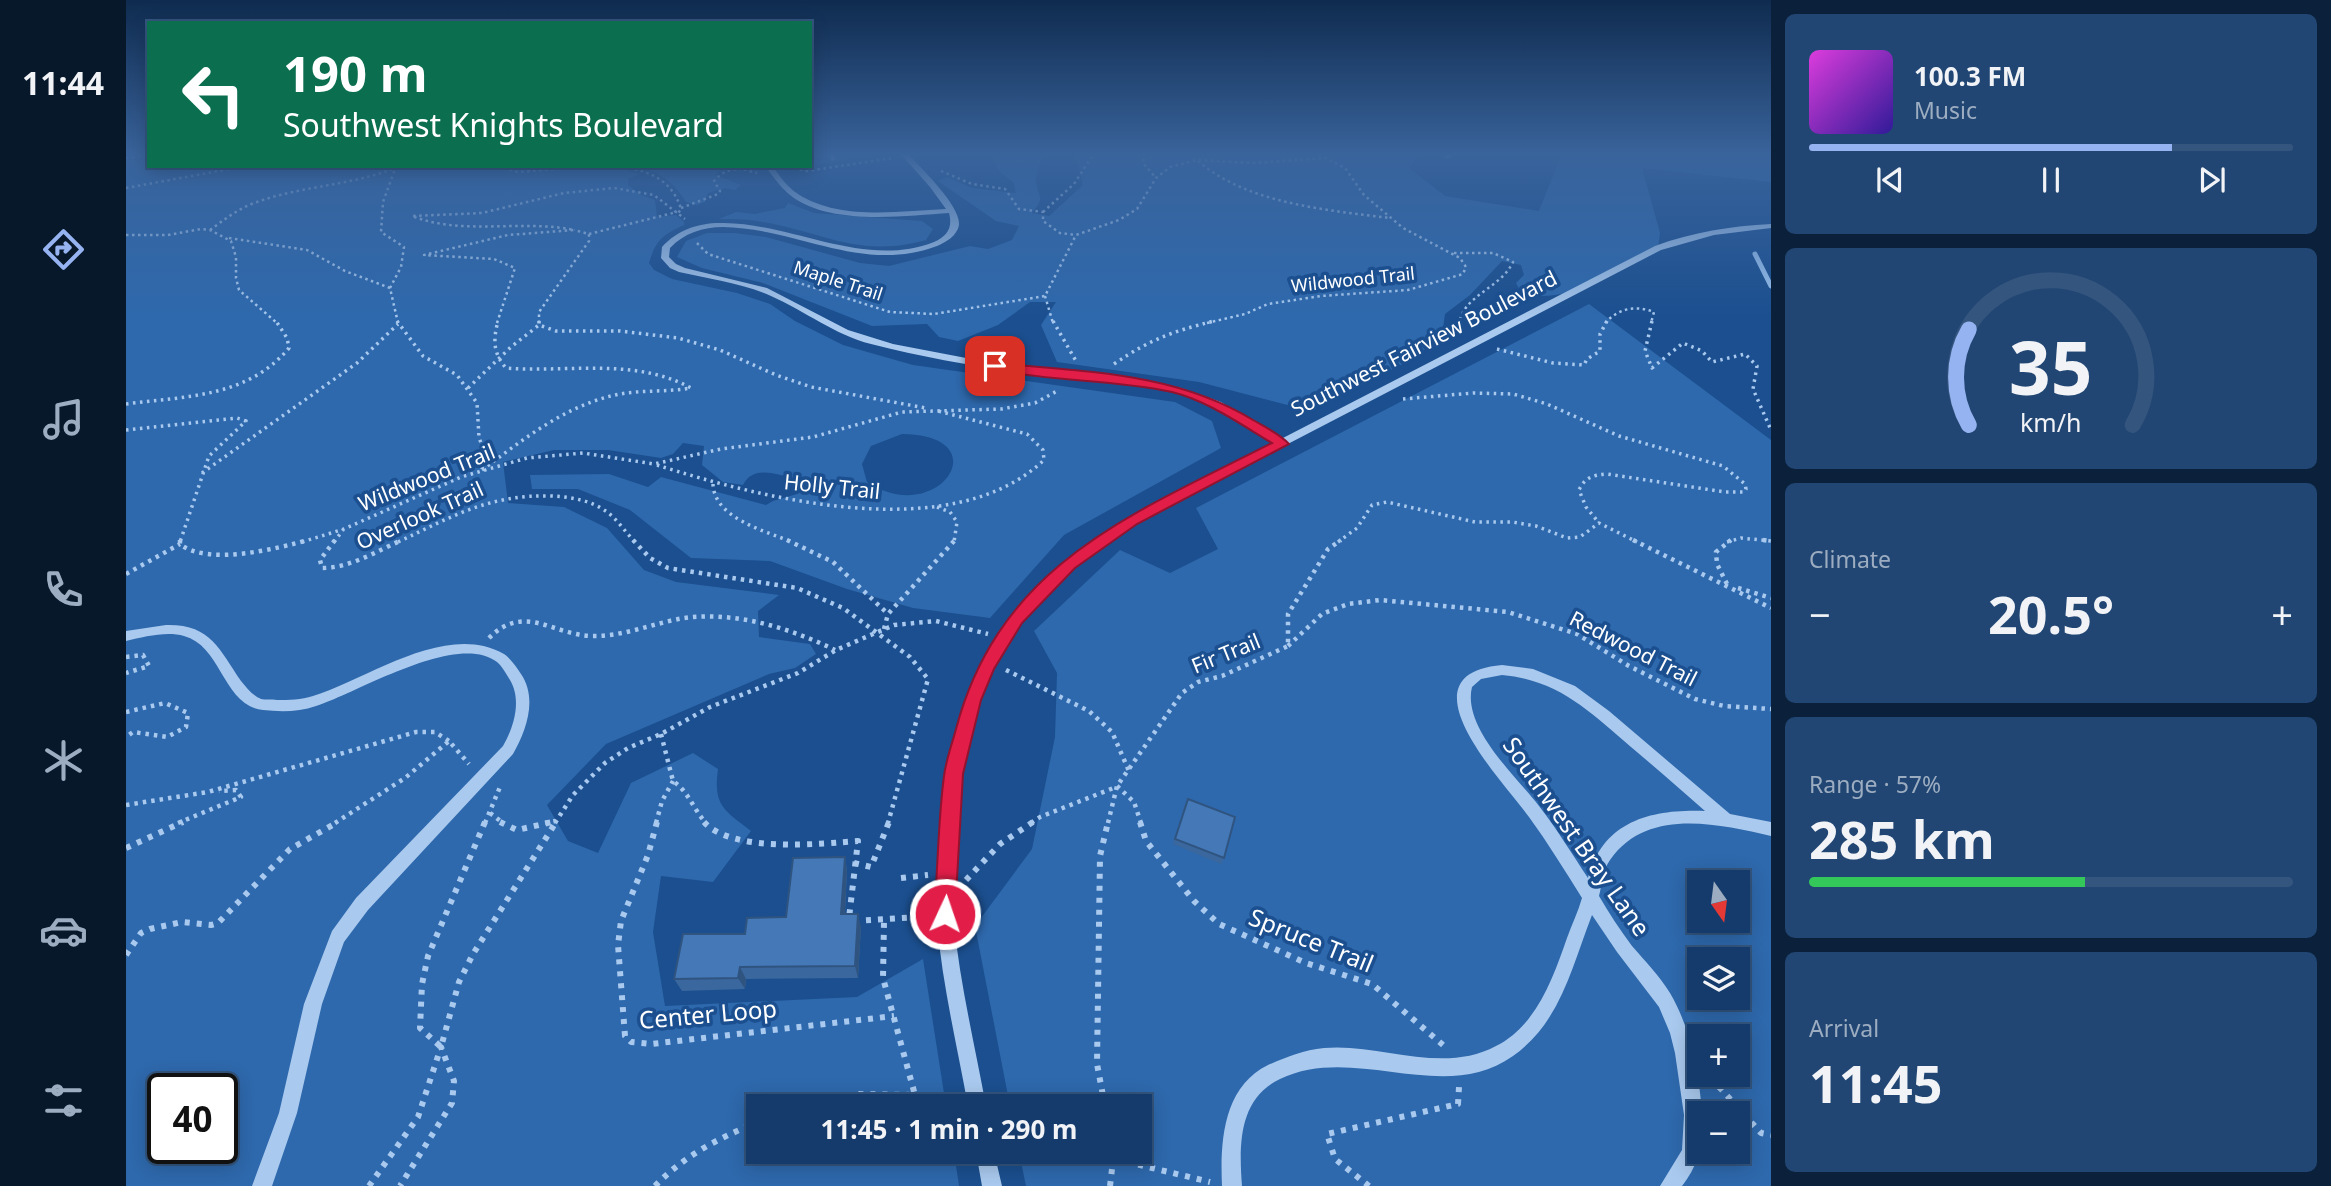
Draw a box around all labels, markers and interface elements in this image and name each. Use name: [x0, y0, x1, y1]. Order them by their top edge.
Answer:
text: 190 m: [283, 40, 428, 106]
icon: left: [168, 49, 259, 140]
text: 100.3 FM: [1914, 58, 2026, 94]
text: 11:44: [22, 61, 104, 104]
text: Music: [1914, 94, 1977, 126]
text: Southwest Knights Boulevard: [283, 103, 724, 146]
icon: previous: [1871, 161, 1909, 199]
icon: pause: [2032, 161, 2070, 199]
icon: next: [2193, 161, 2231, 199]
icon: directions: [39, 225, 88, 274]
street label: Maple Trail: [791, 254, 886, 306]
street label: Wildwood Trail: [1290, 261, 1416, 297]
street label: Southwest Fairview Boulevard: [1286, 264, 1561, 423]
text: 35: [2009, 317, 2093, 416]
pin: [965, 336, 1025, 396]
icon: arrive: [976, 347, 1014, 385]
icon: music: [39, 395, 88, 444]
text: km/h: [2020, 404, 2082, 438]
street label: Wildwood Trail: [354, 437, 499, 517]
street label: Holly Trail: [783, 467, 882, 505]
street label: Overlook Trail: [352, 475, 488, 556]
text: Climate: [1809, 543, 1891, 575]
icon: phone: [39, 565, 88, 614]
text: 20.5°: [1988, 578, 2114, 649]
text: −: [1809, 588, 1831, 640]
text: +: [2271, 588, 2293, 640]
street label: Redwood Trail: [1565, 604, 1702, 692]
street label: Fir Trail: [1187, 627, 1264, 680]
street label: Southwest Bray Lane: [1496, 730, 1658, 942]
icon: climate: [39, 736, 88, 785]
text: Range · 57%: [1809, 768, 1941, 800]
text: 285 km: [1809, 803, 1995, 874]
north arrow: [1687, 870, 1750, 933]
map controls: [1687, 870, 1750, 1164]
position arrow: [908, 877, 982, 951]
street label: Spruce Trail: [1244, 900, 1379, 980]
icon: car: [39, 906, 88, 955]
button: layers: [1687, 947, 1750, 1010]
street label: Center Loop: [638, 991, 778, 1036]
text: Arrival: [1809, 1012, 1879, 1044]
button: +: [1687, 1024, 1750, 1087]
text: 11:45: [1809, 1047, 1943, 1118]
speed limit sign: 40: [147, 1073, 238, 1164]
icon: filters: [39, 1076, 88, 1125]
button: −: [1687, 1101, 1750, 1164]
text: 11:45 · 1 min · 290 m: [821, 1111, 1077, 1147]

